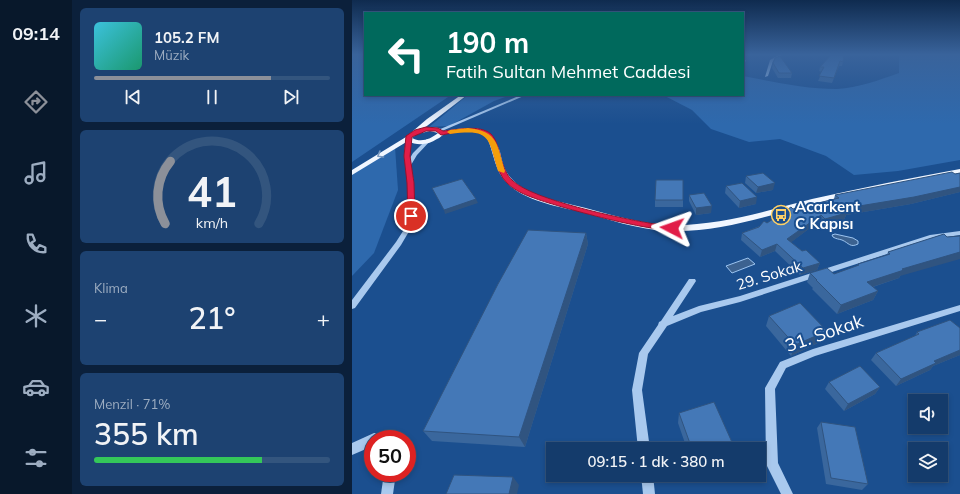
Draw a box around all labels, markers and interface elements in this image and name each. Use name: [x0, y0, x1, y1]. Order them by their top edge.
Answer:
text: 09:14: [12, 22, 60, 45]
text: 190 m: [446, 25, 529, 60]
text: 105.2 FM: [154, 28, 219, 47]
icon: left: [380, 28, 432, 80]
text: Müzik: [154, 47, 189, 63]
text: Fatih Sultan Mehmet Caddesi: [446, 60, 691, 83]
icon: previous: [122, 86, 144, 108]
icon: pause: [201, 86, 223, 108]
icon: next: [280, 86, 302, 108]
icon: directions: [22, 88, 50, 116]
one-way arrow: [377, 151, 384, 158]
icon: music: [22, 159, 50, 187]
text: 41: [187, 165, 237, 217]
place label: Acarkent C Kapısı: [795, 197, 860, 233]
pin: [394, 199, 428, 233]
bus stop icon: Acarkent C Kapısı: [770, 204, 792, 226]
icon: arrive: [400, 205, 422, 227]
position arrow: [651, 207, 693, 249]
text: km/h: [196, 214, 228, 232]
icon: phone: [22, 230, 50, 258]
street label: 29. Sokak: [734, 256, 804, 294]
text: Klima: [94, 280, 128, 296]
text: 21°: [188, 299, 236, 337]
icon: climate: [22, 302, 50, 330]
text: −: [94, 305, 107, 333]
text: +: [317, 305, 330, 333]
street label: 31. Sokak: [782, 309, 867, 357]
icon: car: [22, 373, 50, 401]
map controls: [908, 394, 948, 482]
button: sound: [908, 394, 948, 434]
text: Menzil · 71%: [94, 396, 170, 412]
text: 355 km: [94, 415, 199, 453]
speed limit sign: 50: [364, 430, 416, 482]
button: layers: [908, 442, 948, 482]
icon: filters: [22, 444, 50, 472]
text: 09:15 · 1 dk · 380 m: [587, 452, 725, 471]

